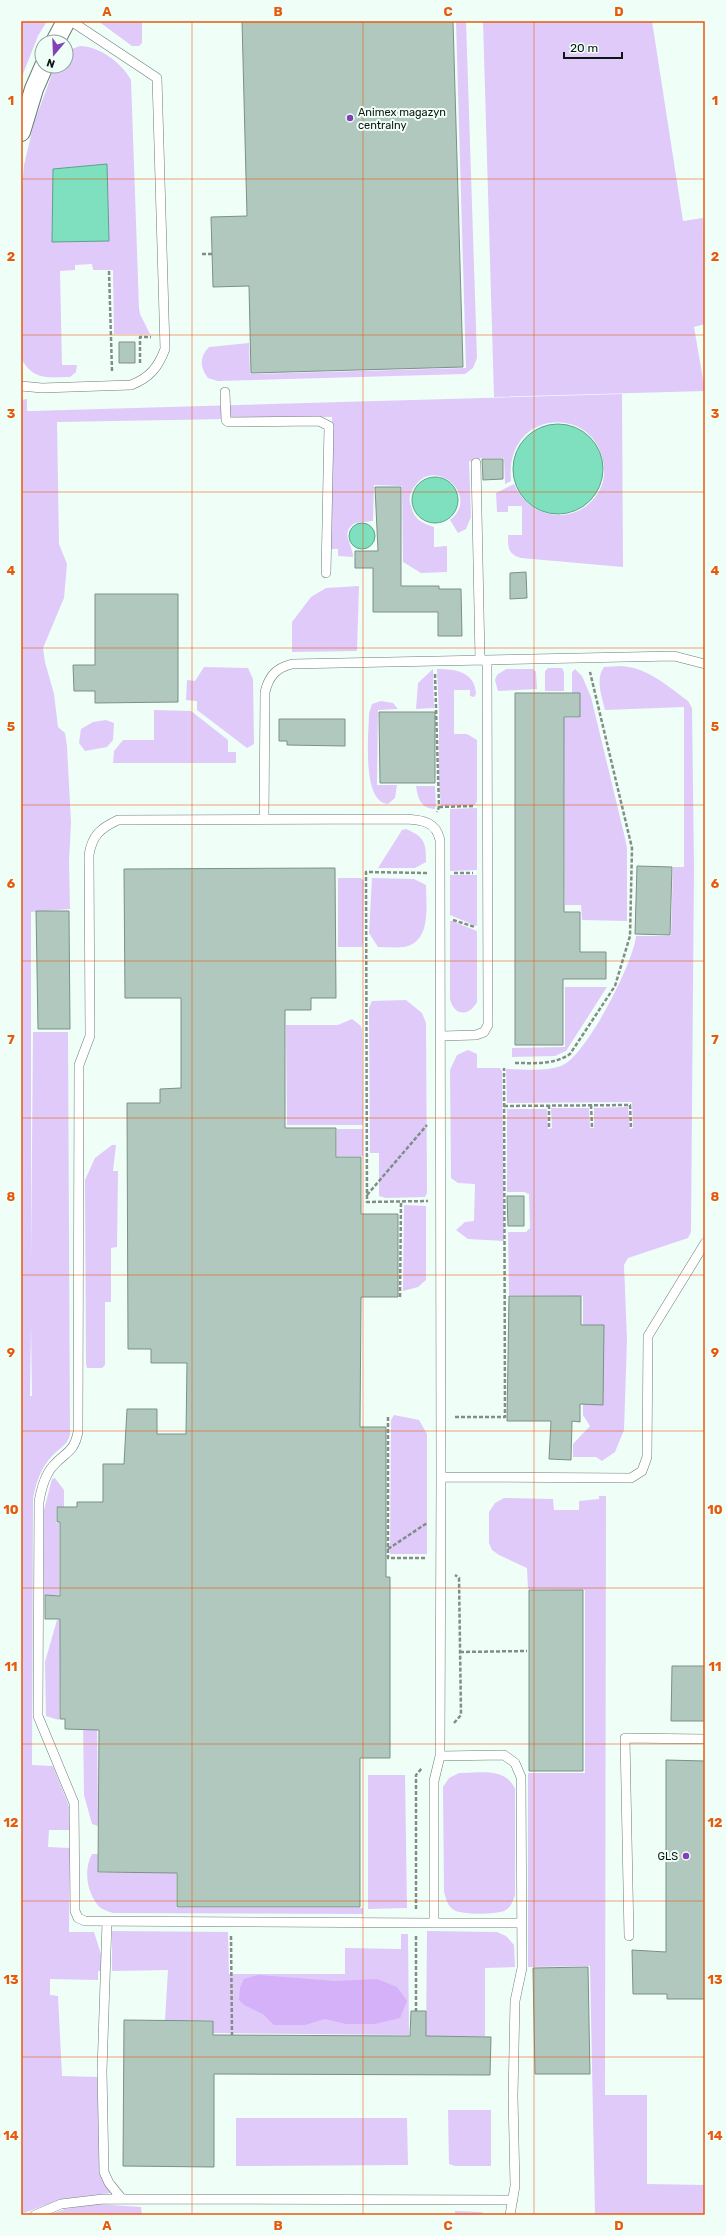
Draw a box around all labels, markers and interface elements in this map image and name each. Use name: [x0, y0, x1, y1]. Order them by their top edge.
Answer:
text: A: [102, 4, 112, 19]
text: B: [273, 4, 283, 19]
text: C: [443, 4, 453, 19]
text: D: [614, 4, 624, 19]
north arrow: [34, 34, 74, 74]
scale bar: [564, 34, 622, 60]
text: 20 m: [570, 41, 598, 55]
text: N: [45, 56, 57, 70]
text: 1: [8, 93, 14, 108]
text: 1: [712, 93, 718, 108]
place label: Animex magazyn centralny: [358, 106, 446, 132]
marker: Animex magazyn centralny: [345, 113, 355, 123]
text: 2: [7, 249, 15, 264]
text: 2: [711, 249, 719, 264]
text: 3: [7, 406, 16, 421]
text: 3: [711, 406, 720, 421]
text: 4: [7, 563, 16, 578]
text: 4: [711, 563, 720, 578]
text: 5: [7, 719, 15, 734]
text: 5: [711, 719, 719, 734]
text: 6: [7, 876, 16, 891]
text: 6: [711, 876, 720, 891]
text: 7: [7, 1032, 15, 1047]
text: 7: [711, 1032, 719, 1047]
text: 8: [7, 1189, 16, 1204]
text: 8: [711, 1189, 720, 1204]
text: 9: [7, 1345, 15, 1360]
text: 9: [711, 1345, 719, 1360]
text: 10: [3, 1502, 19, 1517]
text: 10: [707, 1502, 723, 1517]
text: 11: [5, 1659, 17, 1674]
text: 11: [709, 1659, 721, 1674]
text: 12: [4, 1815, 18, 1830]
text: 12: [708, 1815, 722, 1830]
place label: GLS: [657, 1850, 678, 1863]
marker: GLS: [681, 1851, 691, 1861]
text: 13: [3, 1972, 19, 1987]
text: 13: [707, 1972, 723, 1987]
text: 14: [3, 2128, 19, 2143]
text: 14: [707, 2128, 723, 2143]
text: A: [102, 2218, 112, 2233]
text: B: [273, 2218, 283, 2233]
text: C: [443, 2218, 453, 2233]
text: D: [614, 2218, 624, 2233]

